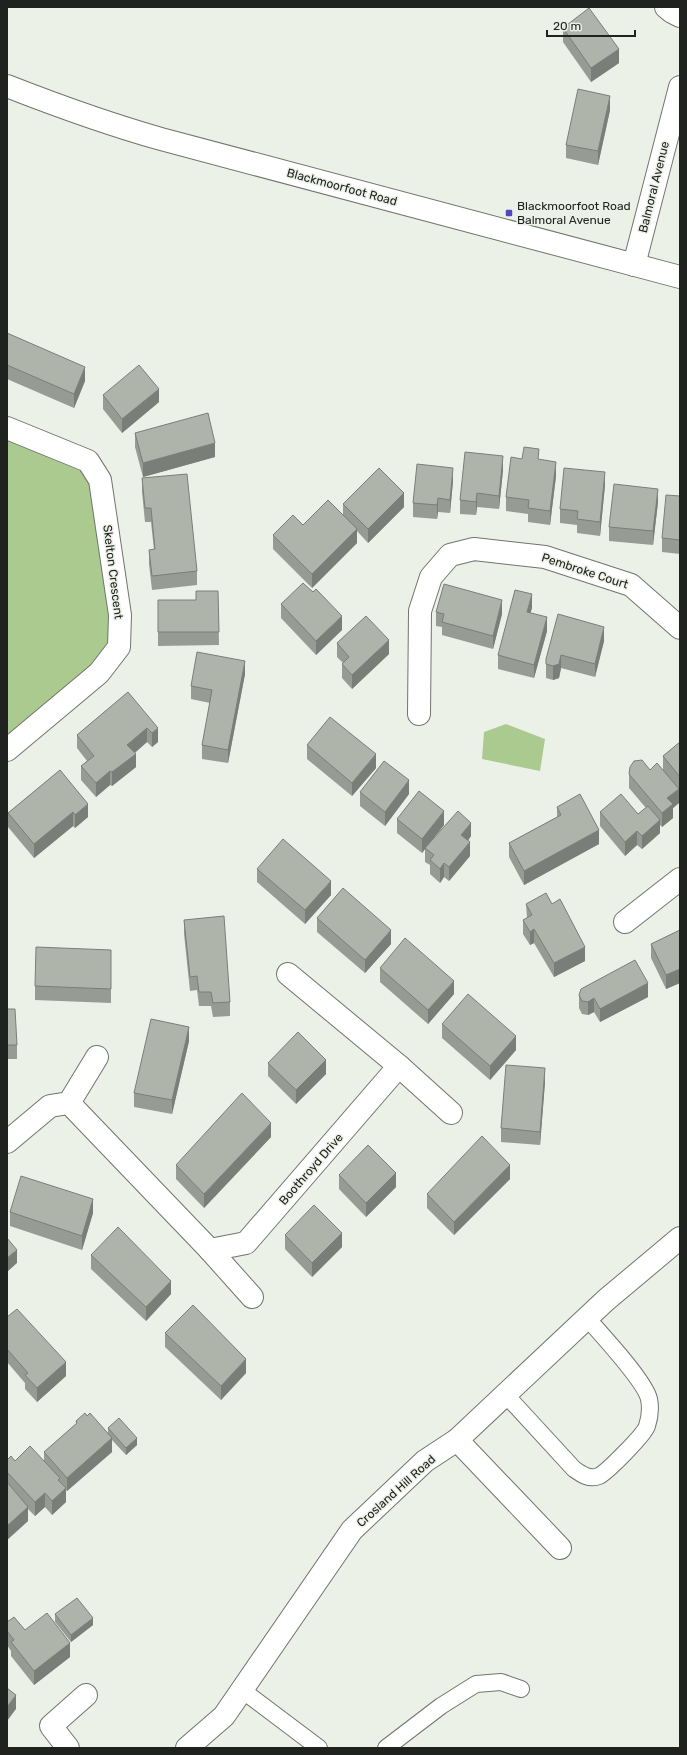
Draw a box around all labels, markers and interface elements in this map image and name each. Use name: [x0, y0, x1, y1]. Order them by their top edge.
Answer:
scale bar: [547, 12, 635, 38]
text: 20 m: [553, 19, 581, 33]
street label: Balmoral Avenue: [636, 140, 672, 234]
street label: Blackmoorfoot Road: [285, 166, 399, 208]
place label: Blackmoorfoot Road Balmoral Avenue: [517, 199, 631, 227]
marker: Blackmoorfoot Road Balmoral Avenue: [504, 208, 514, 218]
street label: Skelton Crescent: [100, 524, 126, 620]
street label: Pembroke Court: [540, 550, 630, 592]
street label: Boothroyd Drive: [276, 1130, 346, 1208]
street label: Crosland Hill Road: [354, 1452, 438, 1530]

